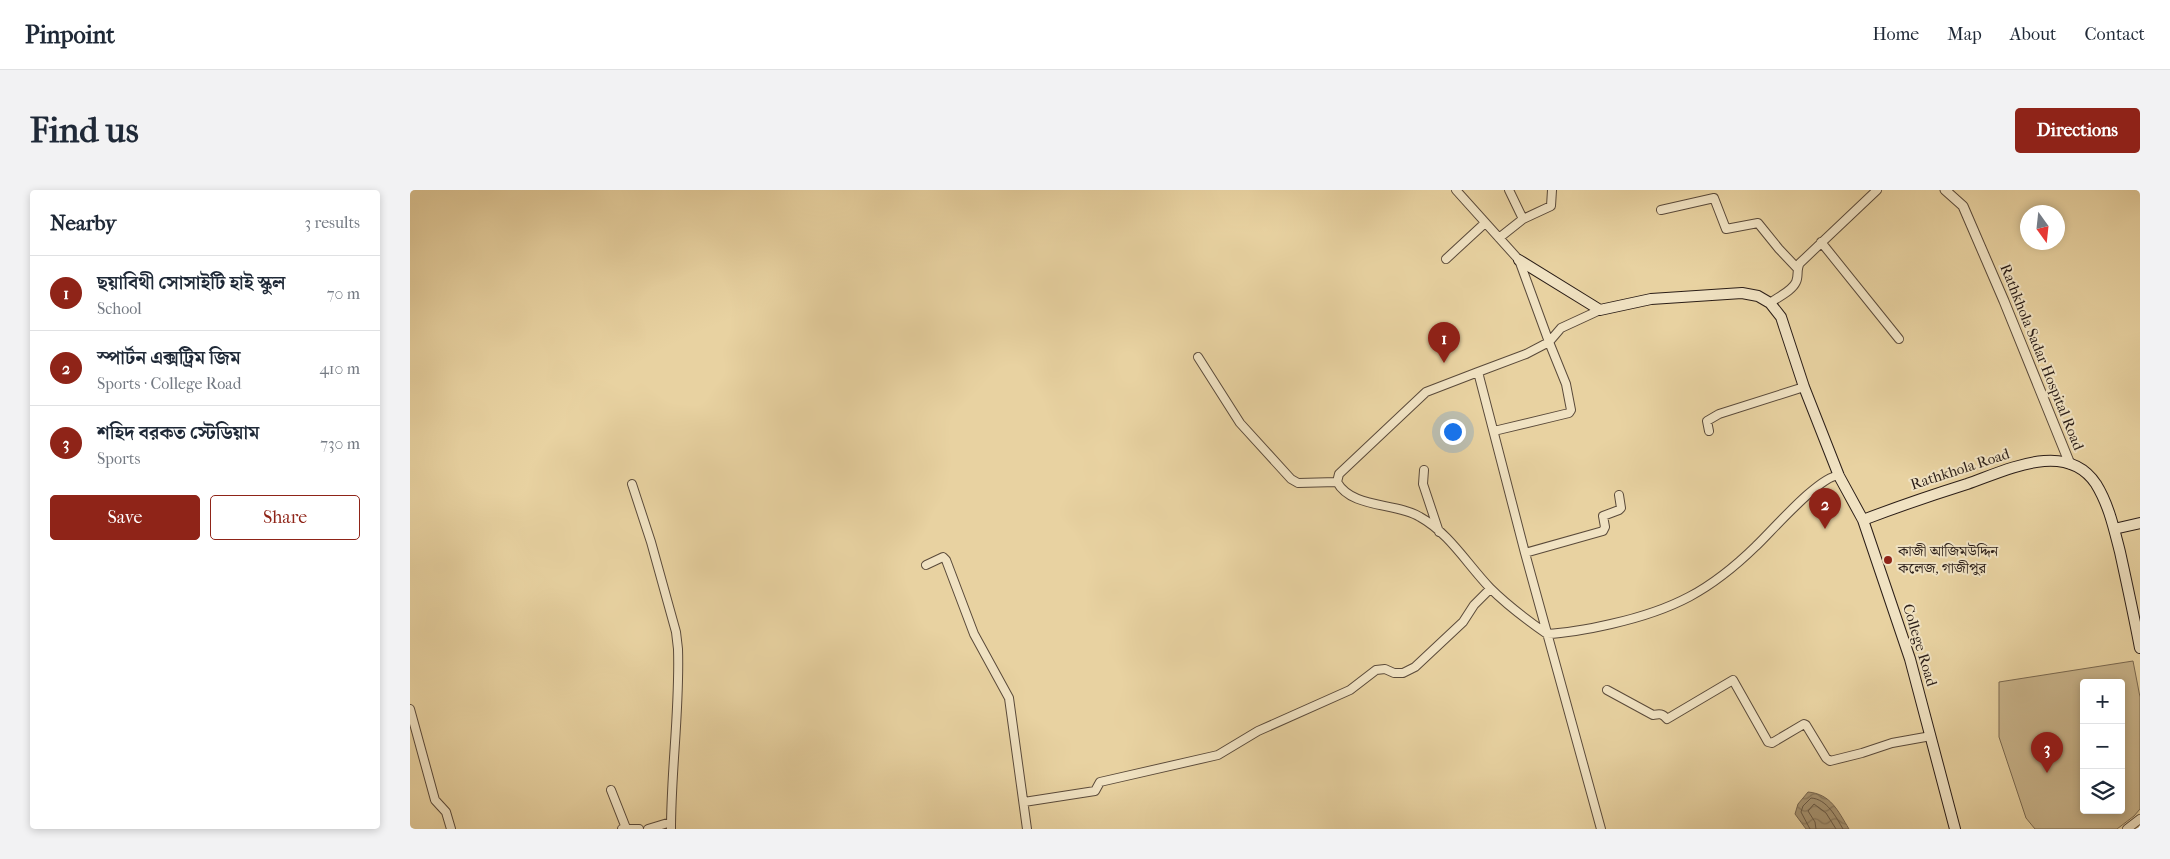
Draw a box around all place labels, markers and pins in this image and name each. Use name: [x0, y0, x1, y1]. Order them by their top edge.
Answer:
pin: 1: [1428, 322, 1460, 363]
pin: 2: [1809, 488, 1841, 529]
place label: কাজী আজিমউদ্দিন কলেজ, গাজীপুর: [1897, 542, 1999, 577]
marker: কাজী আজিমউদ্দিন কলেজ, গাজীপুর: [1882, 554, 1894, 566]
pin: 3: [2031, 732, 2063, 773]

